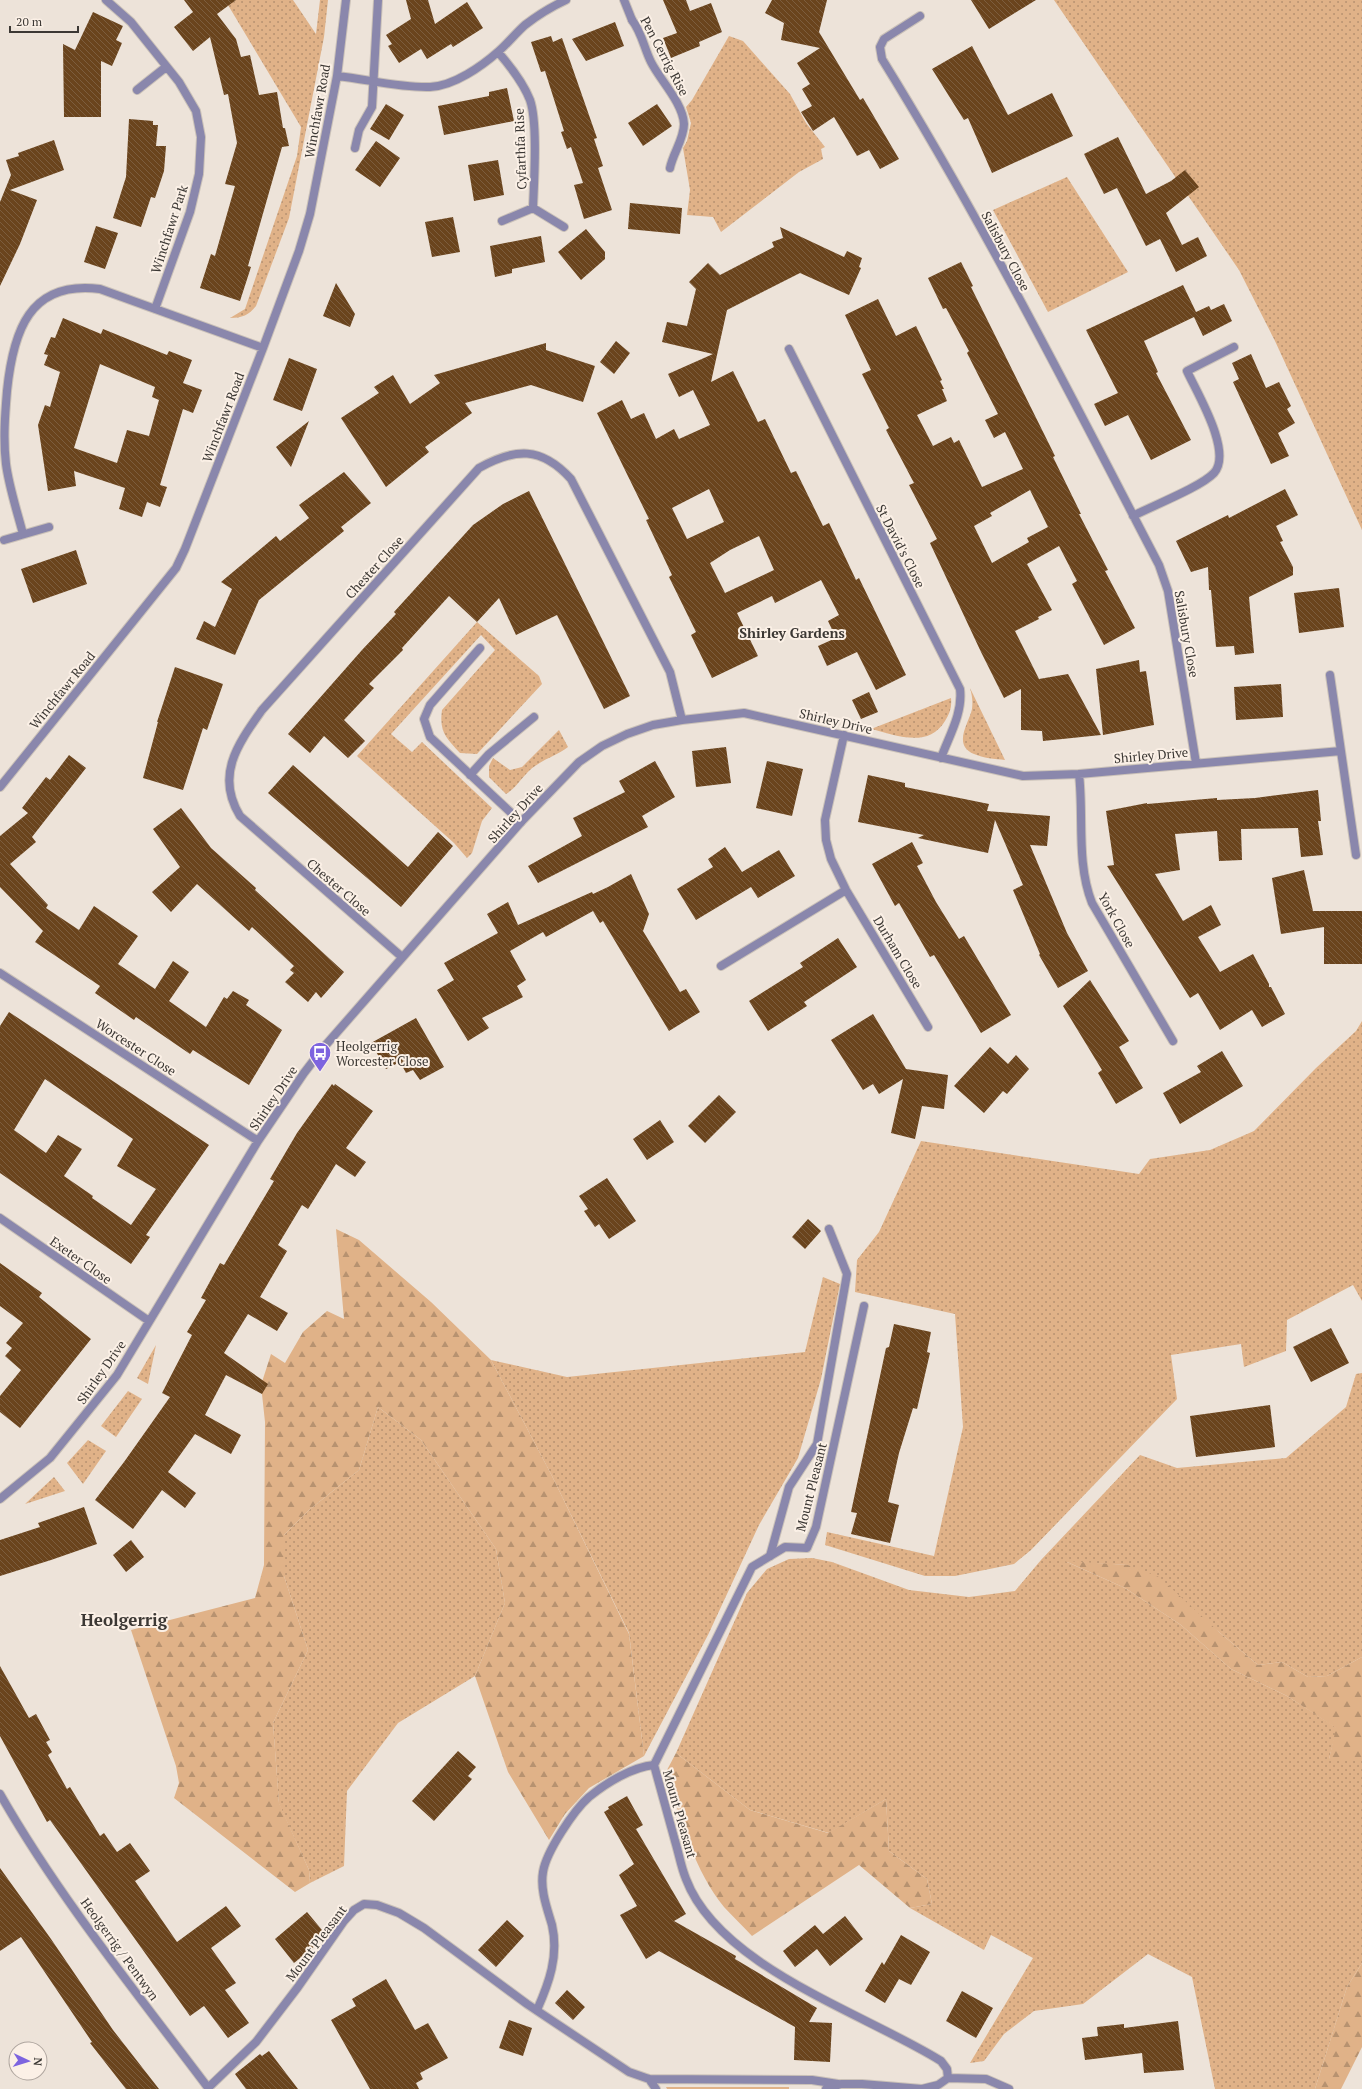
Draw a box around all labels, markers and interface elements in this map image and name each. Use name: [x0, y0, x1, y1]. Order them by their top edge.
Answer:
scale bar: [10, 8, 78, 34]
street label: Pen Cerrig Rise: [636, 13, 694, 99]
text: 20 m: [16, 14, 43, 29]
street label: Winchfawr Road: [300, 63, 334, 159]
street label: Cyfarthfa Rise: [510, 108, 530, 190]
street label: Winchfawr Park: [146, 182, 192, 276]
street label: Salisbury Close: [977, 208, 1035, 294]
street label: Winchfawr Road: [198, 369, 248, 465]
street label: St David's Close: [872, 501, 930, 591]
street label: Chester Close: [341, 532, 407, 602]
street label: Salisbury Close: [1170, 589, 1204, 679]
district label: Shirley Gardens: [739, 623, 845, 642]
street label: Winchfawr Road: [25, 647, 99, 733]
street label: Shirley Drive: [798, 704, 874, 738]
street label: Shirley Drive: [1113, 743, 1189, 767]
street label: Shirley Drive: [483, 779, 547, 847]
street label: Chester Close: [303, 854, 375, 920]
street label: York Close: [1094, 889, 1140, 951]
street label: Durham Close: [869, 912, 927, 992]
street label: Worcester Close: [92, 1014, 180, 1080]
place label: Heolgerrig Worcester Close: [336, 1037, 429, 1070]
bus stop icon: Heolgerrig Worcester Close: [307, 1040, 333, 1073]
street label: Shirley Drive: [245, 1062, 301, 1134]
street label: Exeter Close: [46, 1232, 116, 1288]
street label: Shirley Drive: [72, 1336, 130, 1408]
street label: Mount Pleasant: [791, 1440, 831, 1533]
district label: Heolgerrig: [81, 1608, 168, 1631]
street label: Mount Pleasant: [659, 1768, 701, 1860]
street label: Heolgerrig / Pentwyn: [77, 1894, 163, 2004]
street label: Mount Pleasant: [281, 1901, 351, 1985]
north arrow: [8, 2041, 48, 2081]
text: N: [31, 2057, 45, 2067]

